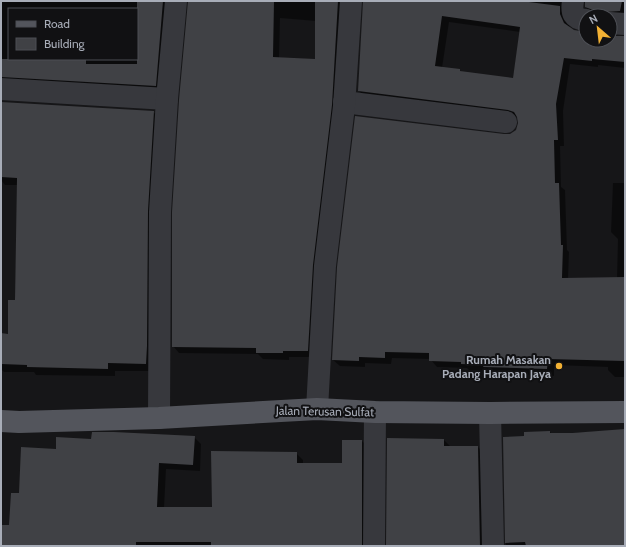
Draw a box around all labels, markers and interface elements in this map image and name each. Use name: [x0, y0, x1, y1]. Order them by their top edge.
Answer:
legend: [8, 8, 138, 60]
north arrow: [578, 8, 618, 48]
text: N: [587, 11, 600, 27]
text: Road: [44, 16, 70, 31]
text: Building: [44, 36, 86, 51]
place label: Rumah Masakan Padang Harapan Jaya: [442, 352, 551, 381]
marker: Rumah Masakan Padang Harapan Jaya: [554, 361, 564, 371]
street label: Jalan Terusan Sulfat: [275, 403, 374, 419]

